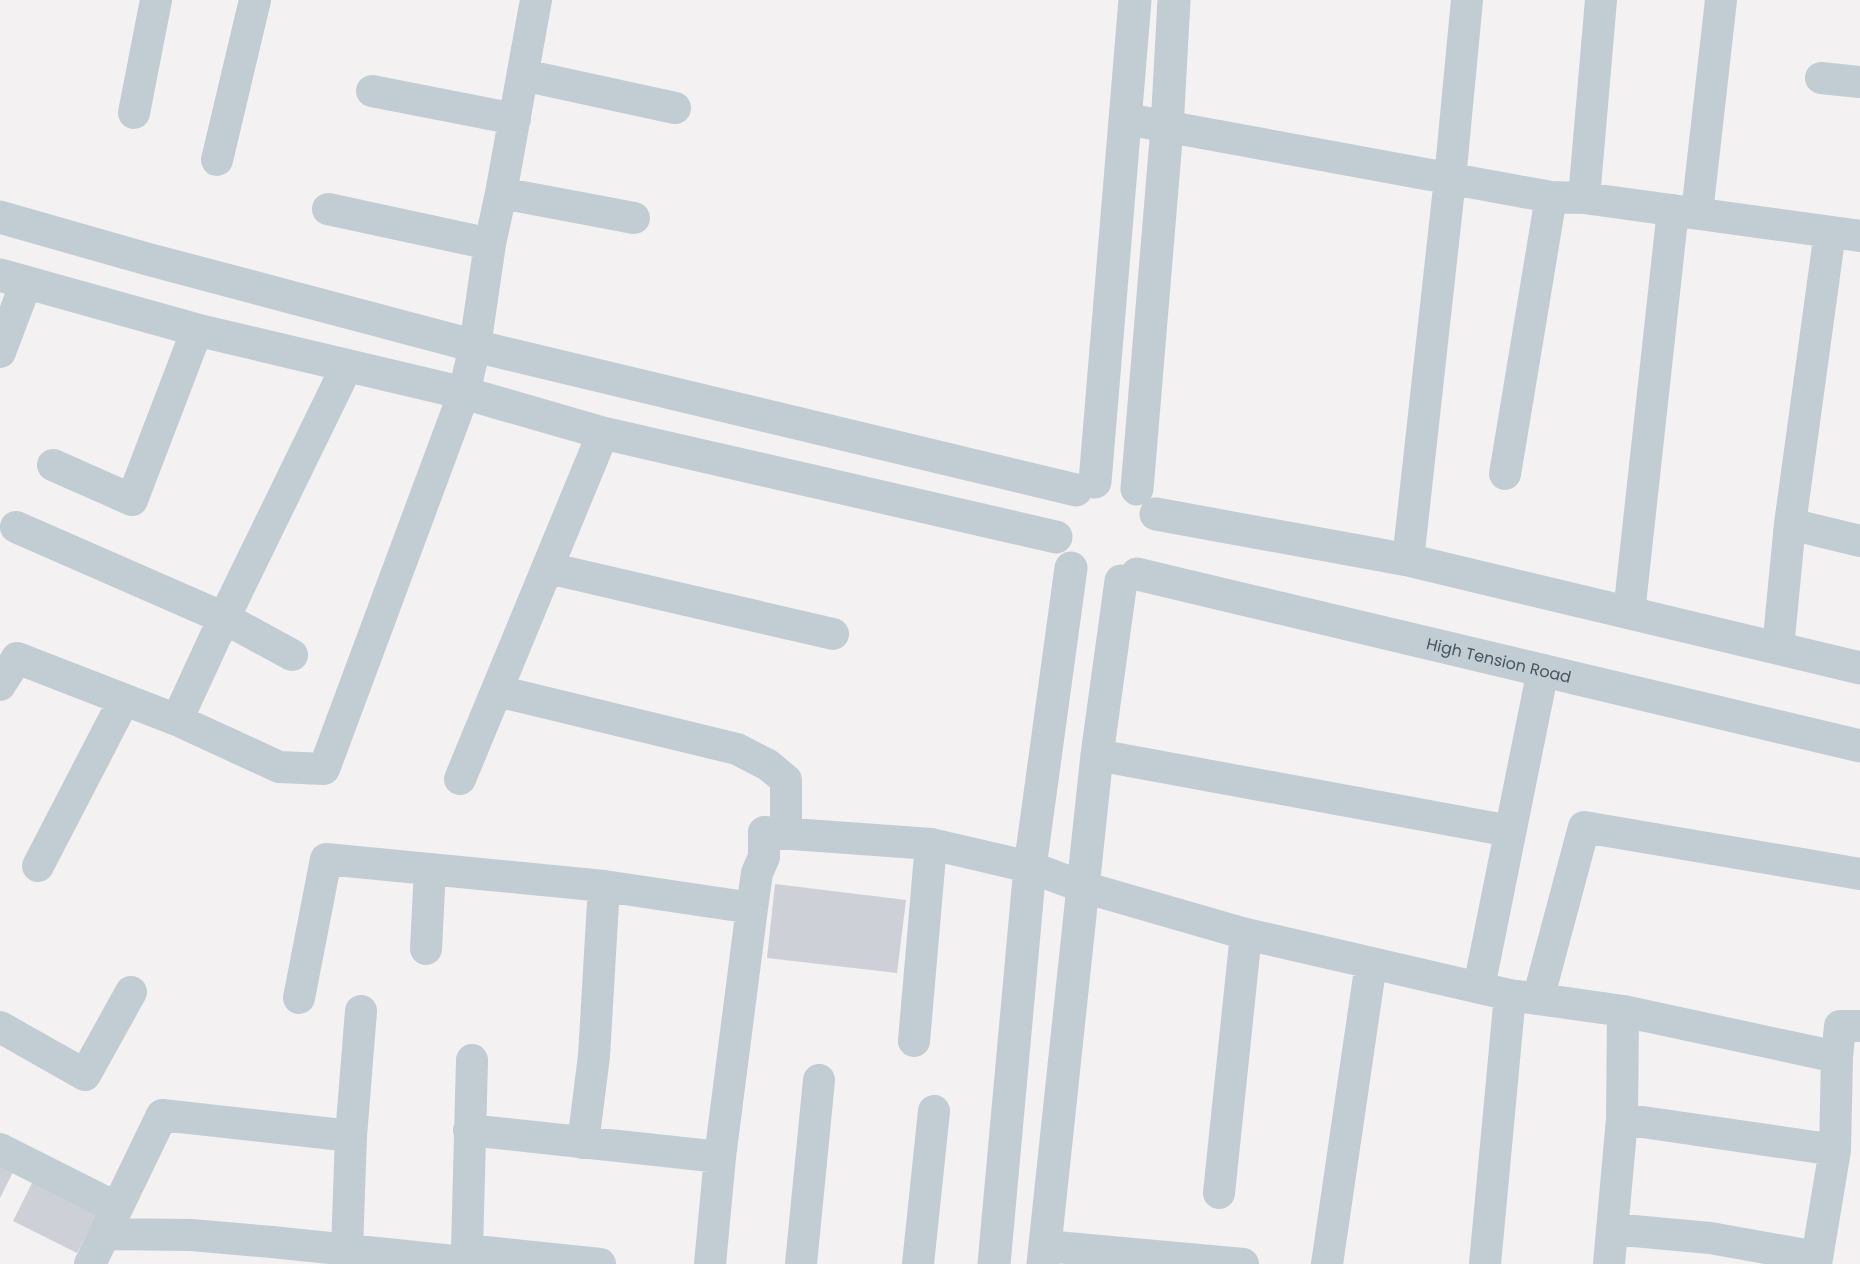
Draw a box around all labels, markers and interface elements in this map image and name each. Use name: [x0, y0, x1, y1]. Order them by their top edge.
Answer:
street label: High Tension Road: [1424, 632, 1573, 689]

